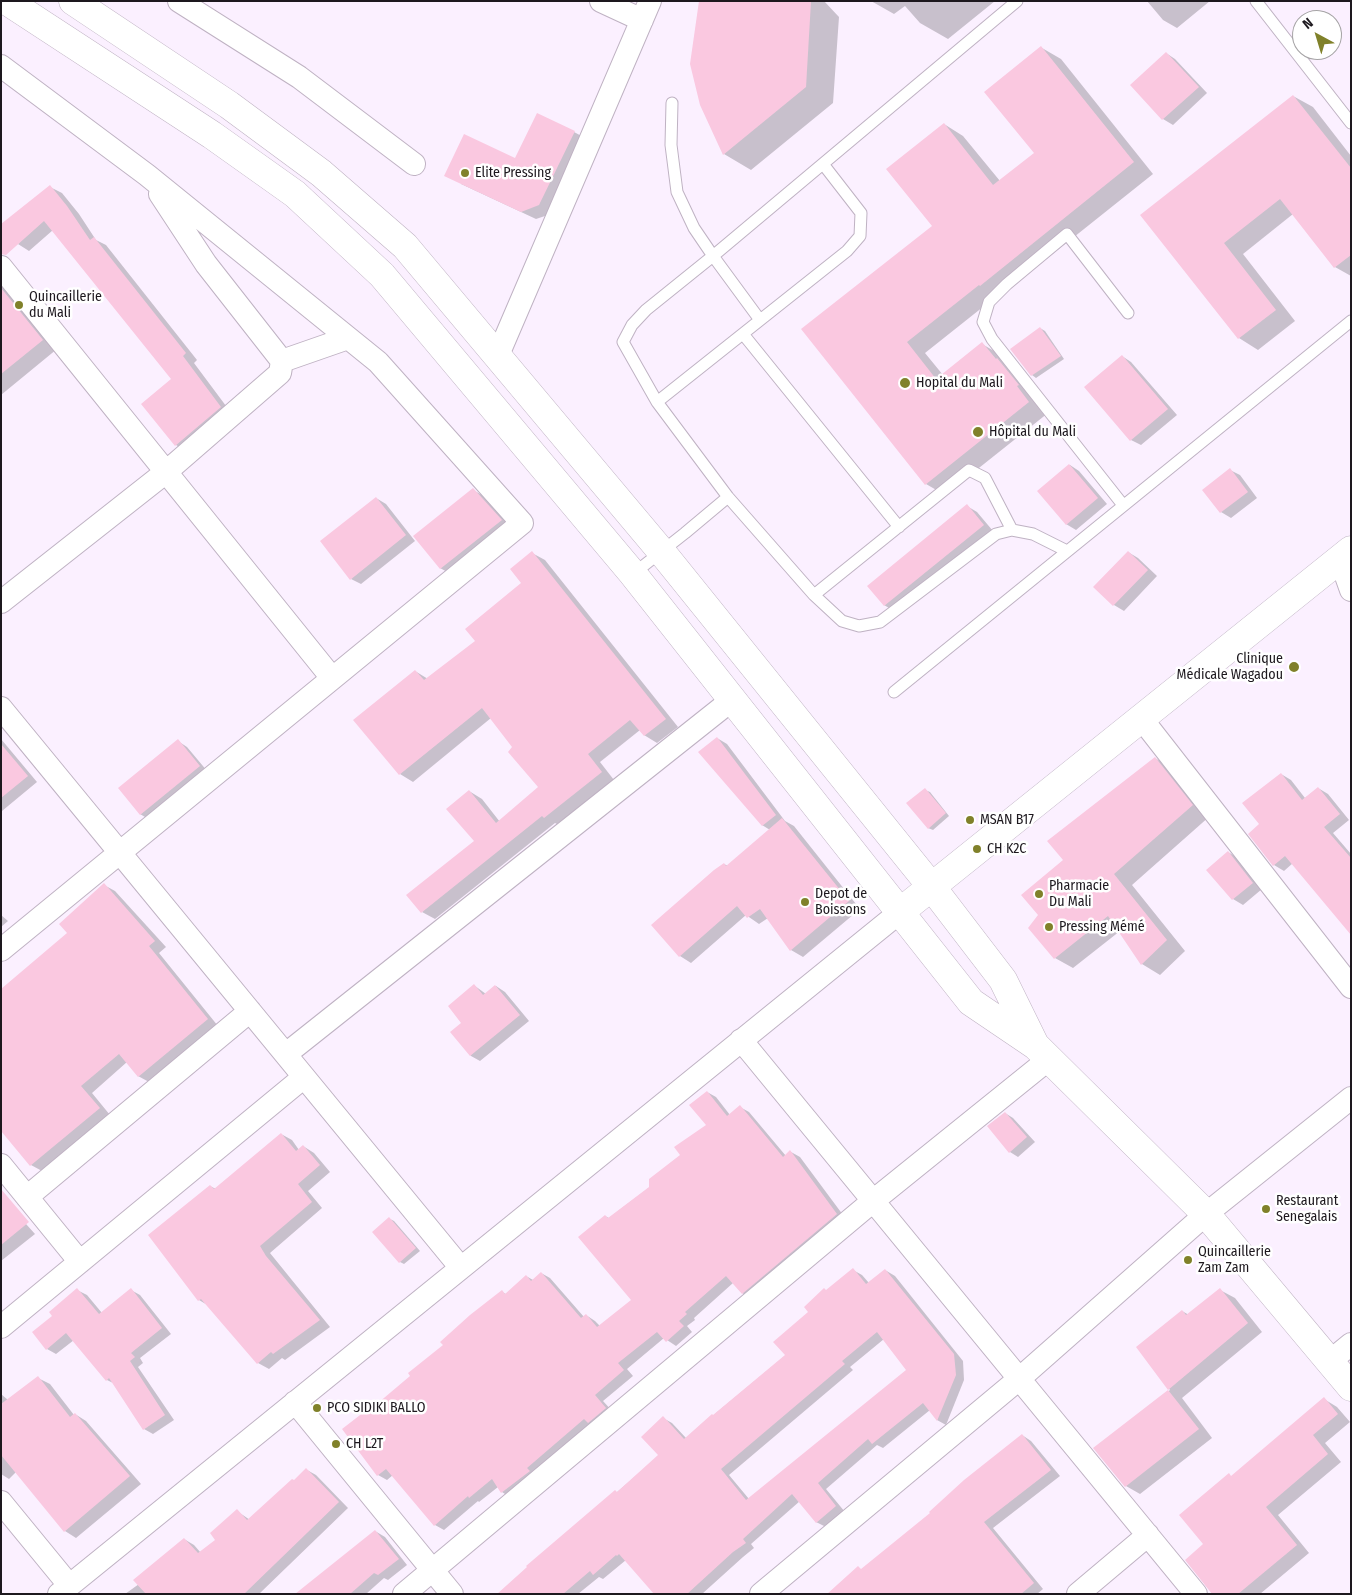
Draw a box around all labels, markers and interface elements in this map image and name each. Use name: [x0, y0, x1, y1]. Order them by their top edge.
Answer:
north arrow: [1292, 10, 1342, 60]
text: N: [1299, 14, 1316, 33]
place label: Elite Pressing: [475, 165, 551, 181]
marker: Elite Pressing: [459, 167, 471, 179]
place label: Quincaillerie du Mali: [29, 289, 102, 322]
marker: Quincaillerie du Mali: [13, 299, 25, 311]
place label: Hopital du Mali: [916, 375, 1003, 391]
marker: Hopital du Mali: [898, 376, 912, 390]
place label: Hôpital du Mali: [989, 424, 1076, 440]
marker: Hôpital du Mali: [971, 425, 985, 439]
place label: Clinique Médicale Wagadou: [1177, 651, 1283, 684]
marker: Clinique Médicale Wagadou: [1287, 660, 1301, 674]
place label: MSAN B17: [980, 812, 1034, 828]
marker: MSAN B17: [964, 814, 976, 826]
place label: CH K2C: [987, 841, 1026, 857]
marker: CH K2C: [971, 843, 983, 855]
place label: Pharmacie Du Mali: [1049, 878, 1109, 910]
place label: Depot de Boissons: [815, 886, 867, 919]
marker: Pharmacie Du Mali: [1033, 888, 1045, 900]
marker: Depot de Boissons: [799, 896, 811, 908]
place label: Pressing Mémé: [1059, 919, 1145, 935]
marker: Pressing Mémé: [1043, 921, 1055, 933]
place label: Restaurant Senegalais: [1276, 1193, 1338, 1226]
marker: Restaurant Senegalais: [1260, 1203, 1272, 1215]
place label: Quincaillerie Zam Zam: [1198, 1244, 1271, 1276]
marker: Quincaillerie Zam Zam: [1182, 1254, 1194, 1266]
place label: PCO SIDIKI BALLO: [327, 1400, 426, 1416]
marker: PCO SIDIKI BALLO: [311, 1402, 323, 1414]
place label: CH L2T: [346, 1436, 383, 1452]
marker: CH L2T: [330, 1438, 342, 1450]

